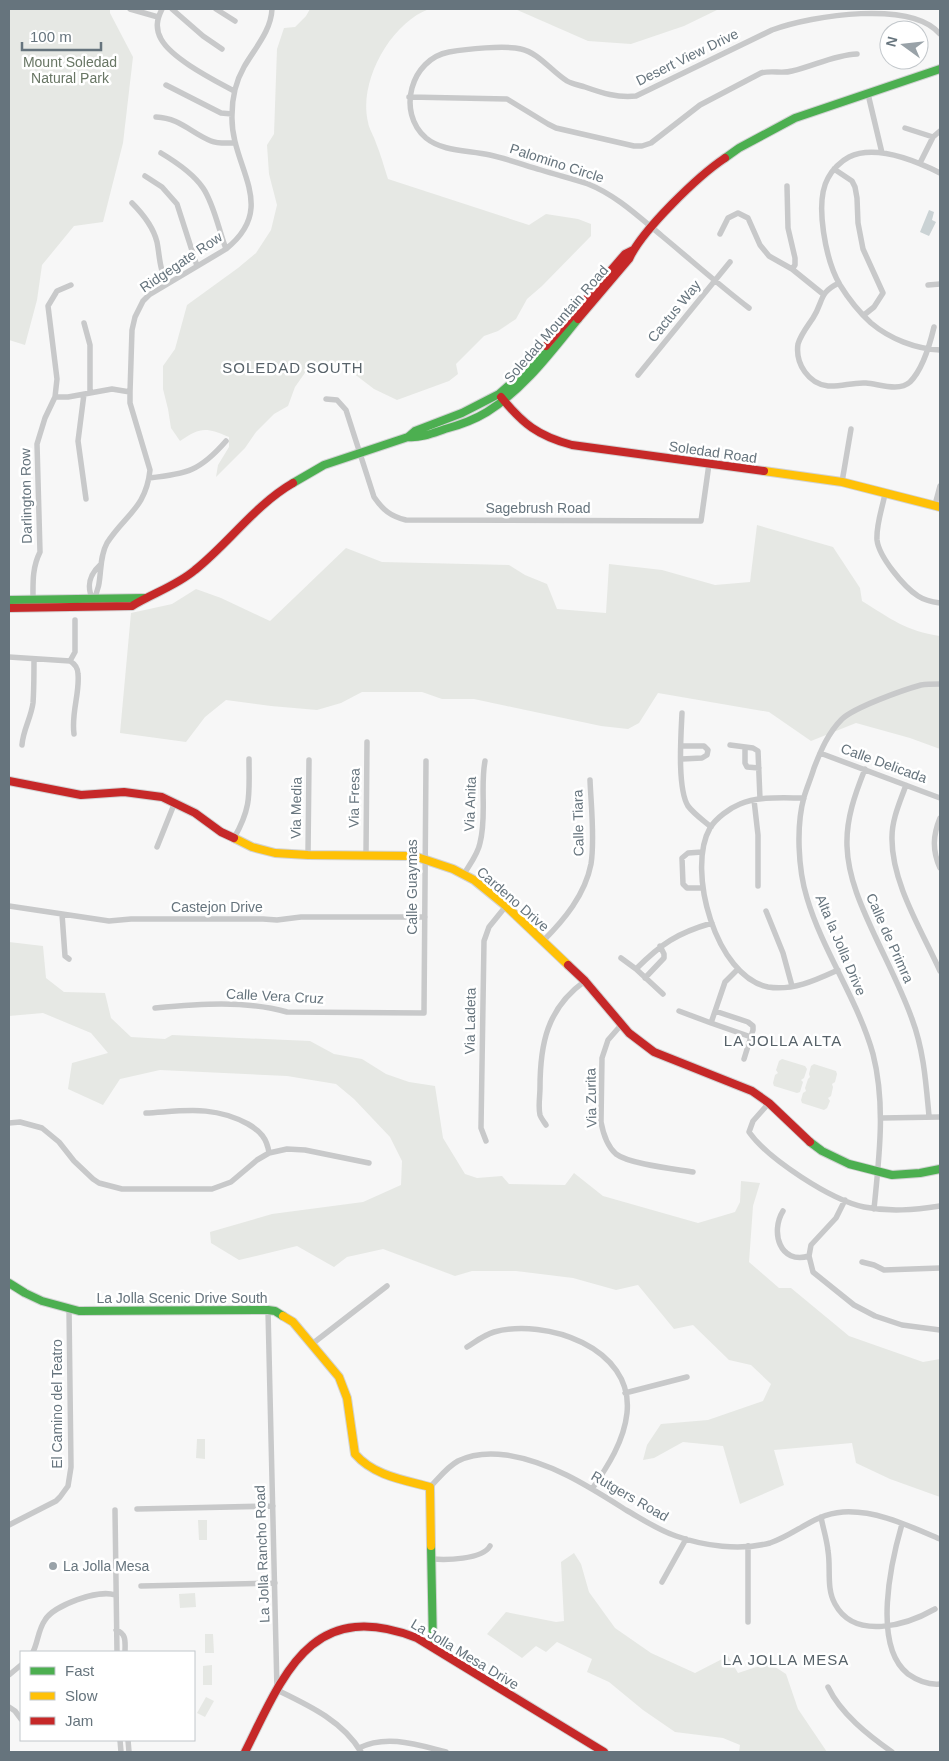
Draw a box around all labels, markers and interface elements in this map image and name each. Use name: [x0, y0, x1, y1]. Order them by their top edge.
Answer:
scale bar: [22, 20, 101, 52]
north arrow: [879, 20, 929, 70]
street label: Desert View Drive: [633, 25, 741, 89]
text: 100 m: [30, 28, 72, 45]
text: N: [882, 35, 900, 49]
park label: Mount Soledad Natural Park: [23, 54, 117, 86]
street label: Palomino Circle: [508, 140, 606, 186]
street label: Ridgegate Row: [137, 228, 226, 295]
street label: Soledad Mountain Road: [501, 262, 611, 386]
street label: Cactus Way: [644, 277, 704, 345]
district label: SOLEDAD SOUTH: [222, 359, 364, 376]
street label: Soledad Road: [668, 438, 758, 466]
street label: Darlington Row: [17, 447, 35, 544]
street label: Sagebrush Road: [485, 500, 591, 516]
street label: Calle Delicada: [839, 740, 929, 786]
street label: Via Fresa: [345, 768, 363, 828]
street label: Via Anita: [461, 776, 479, 832]
street label: Via Media: [287, 777, 305, 839]
street label: Calle Tiara: [569, 789, 587, 857]
street label: Calle Guaymas: [404, 839, 420, 935]
street label: Cardeno Drive: [474, 863, 552, 935]
street label: Calle de Primra: [863, 891, 917, 986]
street label: Alta la Jolla Drive: [813, 892, 870, 998]
street label: Castejon Drive: [171, 899, 263, 915]
street label: Calle Vera Cruz: [226, 985, 324, 1007]
street label: Via Ladeta: [461, 987, 479, 1054]
district label: LA JOLLA ALTA: [724, 1032, 842, 1049]
street label: Via Zurita: [582, 1068, 600, 1128]
street label: La Jolla Scenic Drive South: [96, 1290, 268, 1306]
street label: El Camino del Teatro: [49, 1339, 65, 1469]
street label: Rutgers Road: [589, 1467, 671, 1525]
street label: La Jolla Rancho Road: [252, 1485, 272, 1623]
place label: La Jolla Mesa: [63, 1558, 150, 1574]
marker: La Jolla Mesa: [47, 1560, 59, 1572]
street label: La Jolla Mesa Drive: [408, 1615, 522, 1693]
legend: [20, 1651, 195, 1741]
district label: LA JOLLA MESA: [723, 1651, 849, 1668]
text: Fast: [65, 1662, 95, 1679]
text: Slow: [65, 1687, 98, 1704]
text: Jam: [65, 1712, 93, 1729]

